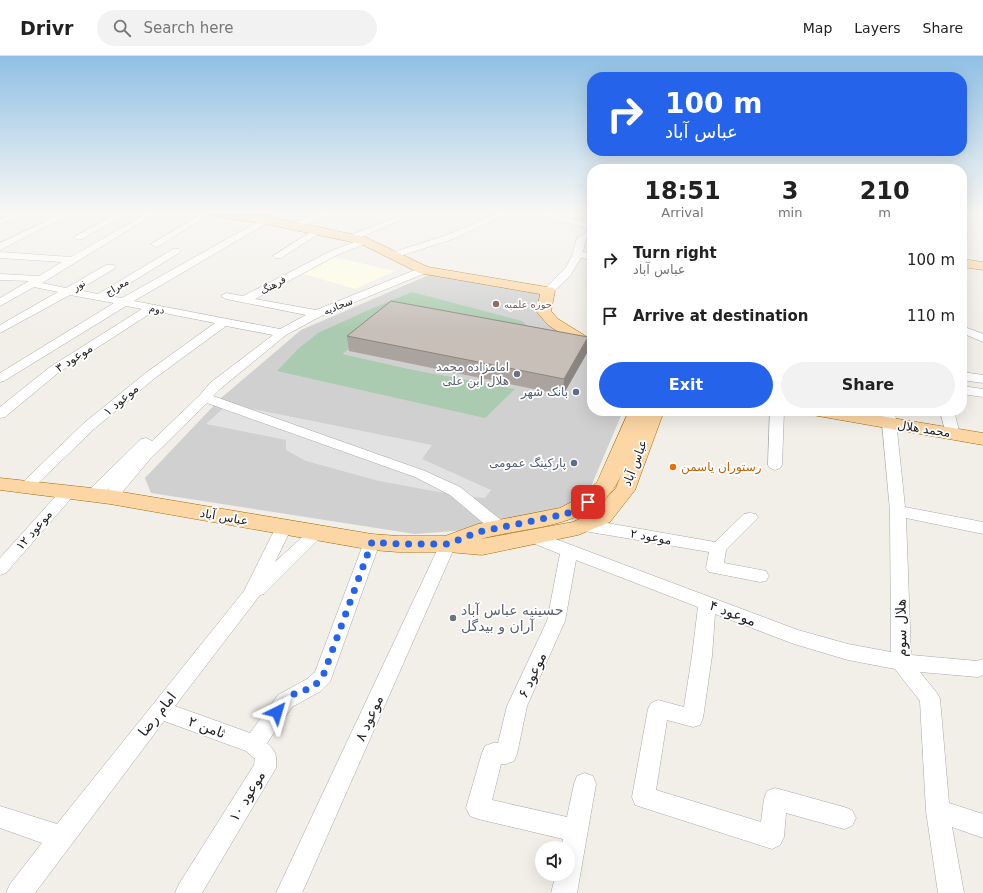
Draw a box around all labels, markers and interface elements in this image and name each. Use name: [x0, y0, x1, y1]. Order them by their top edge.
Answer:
search box: [97, 10, 377, 46]
text: Drivr: [20, 17, 73, 39]
icon: search: [111, 17, 133, 39]
text: Search here: [143, 19, 234, 37]
text: Map: [803, 20, 832, 36]
text: Layers: [854, 20, 901, 36]
text: Share: [923, 20, 963, 36]
text: 100 m: [665, 87, 762, 120]
icon: right: [599, 88, 651, 140]
text: عباس آباد: [665, 121, 738, 142]
text: 18:51: [644, 177, 721, 205]
text: 3: [782, 177, 798, 205]
text: 210: [860, 177, 910, 205]
text: Arrival: [661, 205, 704, 220]
text: min: [778, 205, 802, 220]
text: m: [878, 205, 891, 220]
text: Turn right: [633, 244, 717, 262]
icon: right: [599, 249, 621, 271]
text: 100 m: [907, 251, 955, 269]
text: عباس آباد: [633, 262, 686, 277]
street label: فرهنگ: [258, 274, 288, 296]
street label: معراج: [103, 276, 131, 299]
street label: نور: [70, 277, 87, 293]
street label: سجادیه: [322, 295, 354, 317]
marker: حوزه علمیه: [491, 299, 501, 309]
place label: حوزه علمیه: [504, 299, 552, 310]
street label: دوم: [148, 302, 166, 317]
icon: arrive: [599, 305, 621, 327]
text: Arrive at destination: [633, 307, 808, 325]
text: 110 m: [907, 307, 955, 325]
street label: موعود ۳: [53, 341, 96, 376]
place label: امامزاده محمد هلال ابن علی: [436, 360, 509, 389]
button: Exit: [599, 362, 773, 408]
button: Share: [781, 362, 955, 408]
marker: امامزاده محمد هلال ابن علی: [512, 369, 522, 379]
street label: موعود ۱: [101, 381, 142, 420]
place label: بانک شهر: [520, 385, 568, 400]
marker: بانک شهر: [571, 387, 581, 397]
street label: محمد هلال: [897, 418, 951, 440]
street label: عباس آباد: [619, 437, 651, 489]
place label: پارکینگ عمومی: [489, 456, 566, 471]
marker: پارکینگ عمومی: [569, 458, 579, 468]
place label: رستوران یاسمن: [681, 460, 762, 475]
marker: رستوران یاسمن: [668, 462, 678, 472]
pin: [571, 485, 605, 519]
icon: arrive: [577, 491, 599, 513]
street label: عباس آباد: [199, 505, 249, 529]
street label: موعود ۱۲: [13, 507, 56, 553]
street label: موعود ۲: [629, 526, 673, 548]
street label: موعود ۴: [707, 597, 759, 630]
street label: هلال سوم: [892, 599, 911, 657]
place label: حسینیه عباس آباد آران و بیدگل: [461, 602, 563, 635]
marker: حسینیه عباس آباد آران و بیدگل: [448, 613, 458, 623]
street label: موعود ۶: [514, 650, 550, 701]
street label: امام رضا: [135, 689, 180, 740]
position arrow: [256, 691, 298, 733]
street label: موعود ۸: [352, 693, 387, 744]
street label: ثامن ۲: [186, 713, 228, 742]
street label: موعود ۱۰: [226, 768, 269, 825]
map controls: [535, 841, 575, 881]
button: sound: [535, 841, 575, 881]

